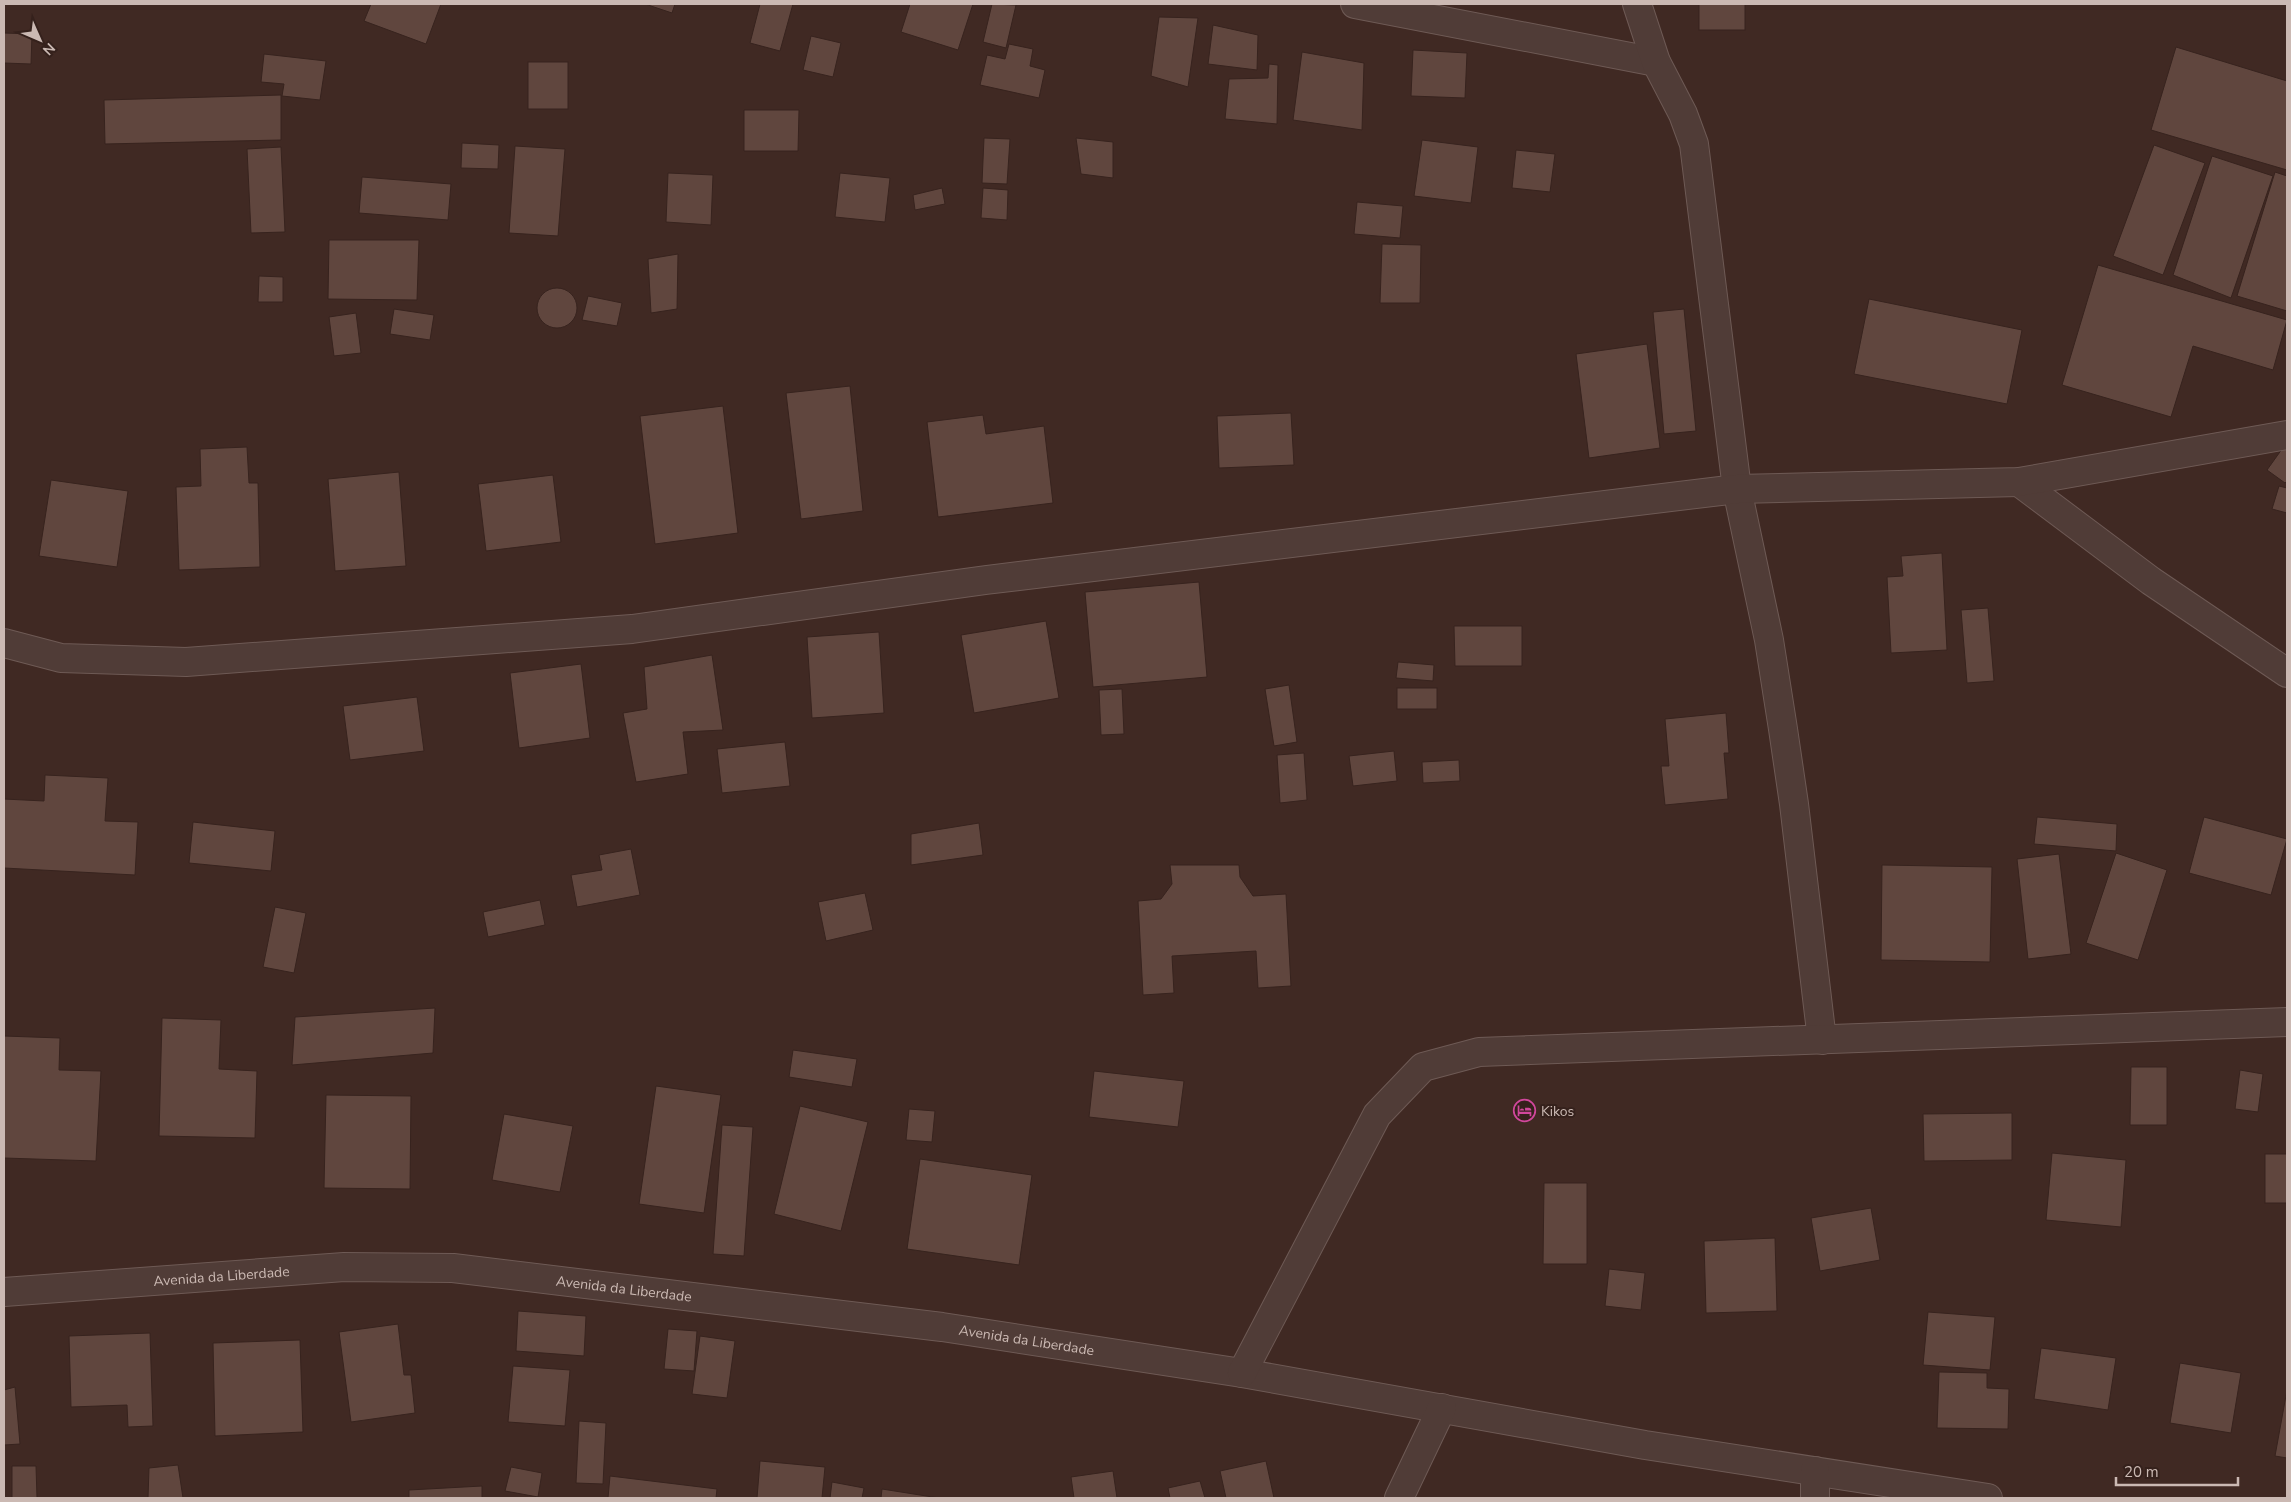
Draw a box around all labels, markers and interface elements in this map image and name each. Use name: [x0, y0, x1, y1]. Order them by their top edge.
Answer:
north arrow: [15, 15, 65, 65]
text: N: [38, 38, 59, 59]
hotel icon: Kikos: [1513, 1099, 1537, 1123]
place label: Kikos: [1541, 1102, 1575, 1121]
street label: Avenida da Liberdade: [153, 1262, 290, 1291]
street label: Avenida da Liberdade: [555, 1271, 693, 1307]
street label: Avenida da Liberdade: [957, 1321, 1095, 1360]
scale bar: [2116, 1454, 2238, 1486]
text: 20 m: [2124, 1462, 2159, 1482]

